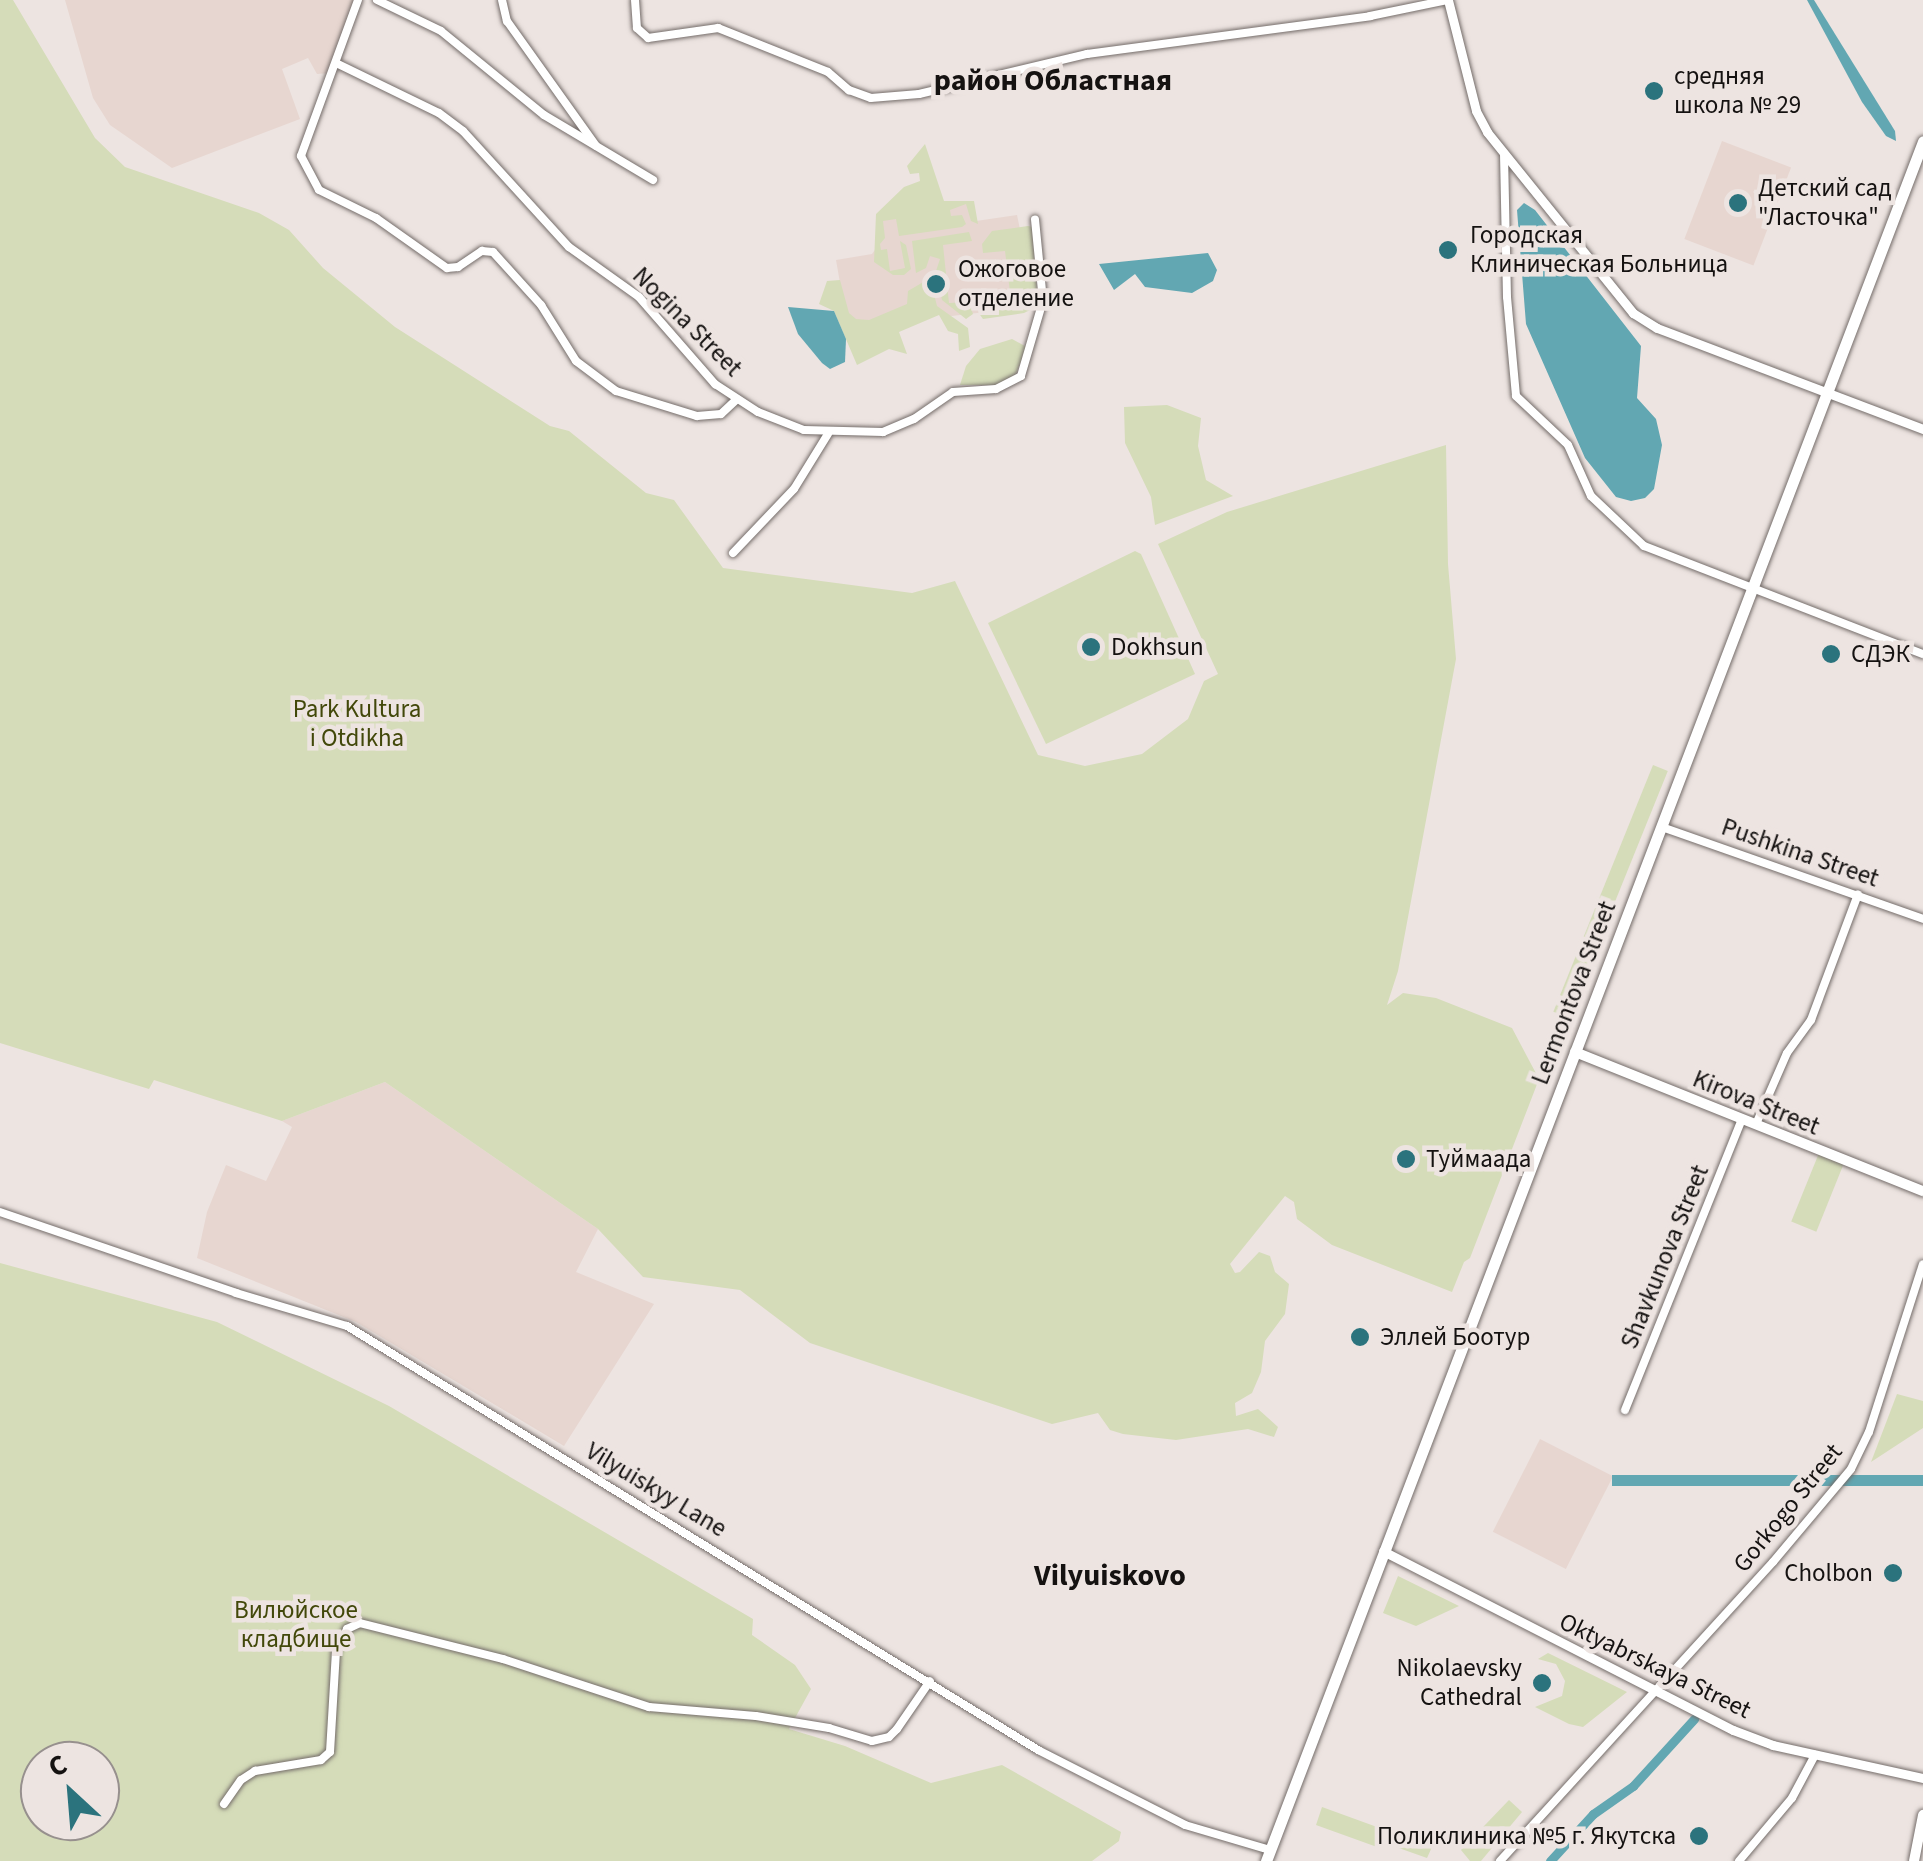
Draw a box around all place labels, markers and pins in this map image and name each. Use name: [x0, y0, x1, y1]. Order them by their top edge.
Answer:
place label: средняя школа № 29: [1674, 62, 1801, 121]
marker: средняя школа № 29: [1643, 80, 1665, 102]
place label: Детский сад "Ласточка": [1758, 174, 1892, 233]
marker: Детский сад "Ласточка": [1727, 192, 1749, 214]
place label: Городская Клиническая Больница: [1470, 221, 1728, 280]
marker: Городская Клиническая Больница: [1435, 237, 1461, 263]
place label: Ожоговое отделение: [958, 255, 1074, 314]
marker: Ожоговое отделение: [923, 271, 949, 297]
place label: Dokhsun: [1111, 632, 1204, 662]
marker: Dokhsun: [1080, 636, 1102, 658]
place label: СДЭК: [1851, 639, 1910, 669]
marker: СДЭК: [1820, 643, 1842, 665]
place label: Туймаада: [1426, 1144, 1531, 1174]
marker: Туймаада: [1395, 1148, 1417, 1170]
place label: Эллей Боотур: [1380, 1322, 1530, 1352]
marker: Эллей Боотур: [1349, 1326, 1371, 1348]
place label: Cholbon: [1784, 1558, 1873, 1588]
marker: Cholbon: [1882, 1562, 1904, 1584]
place label: Nikolaevsky Cathedral: [1396, 1654, 1522, 1713]
marker: Nikolaevsky Cathedral: [1531, 1672, 1553, 1694]
place label: Поликлиника №5 г. Якутска: [1377, 1821, 1676, 1851]
marker: Поликлиника №5 г. Якутска: [1686, 1823, 1712, 1849]

